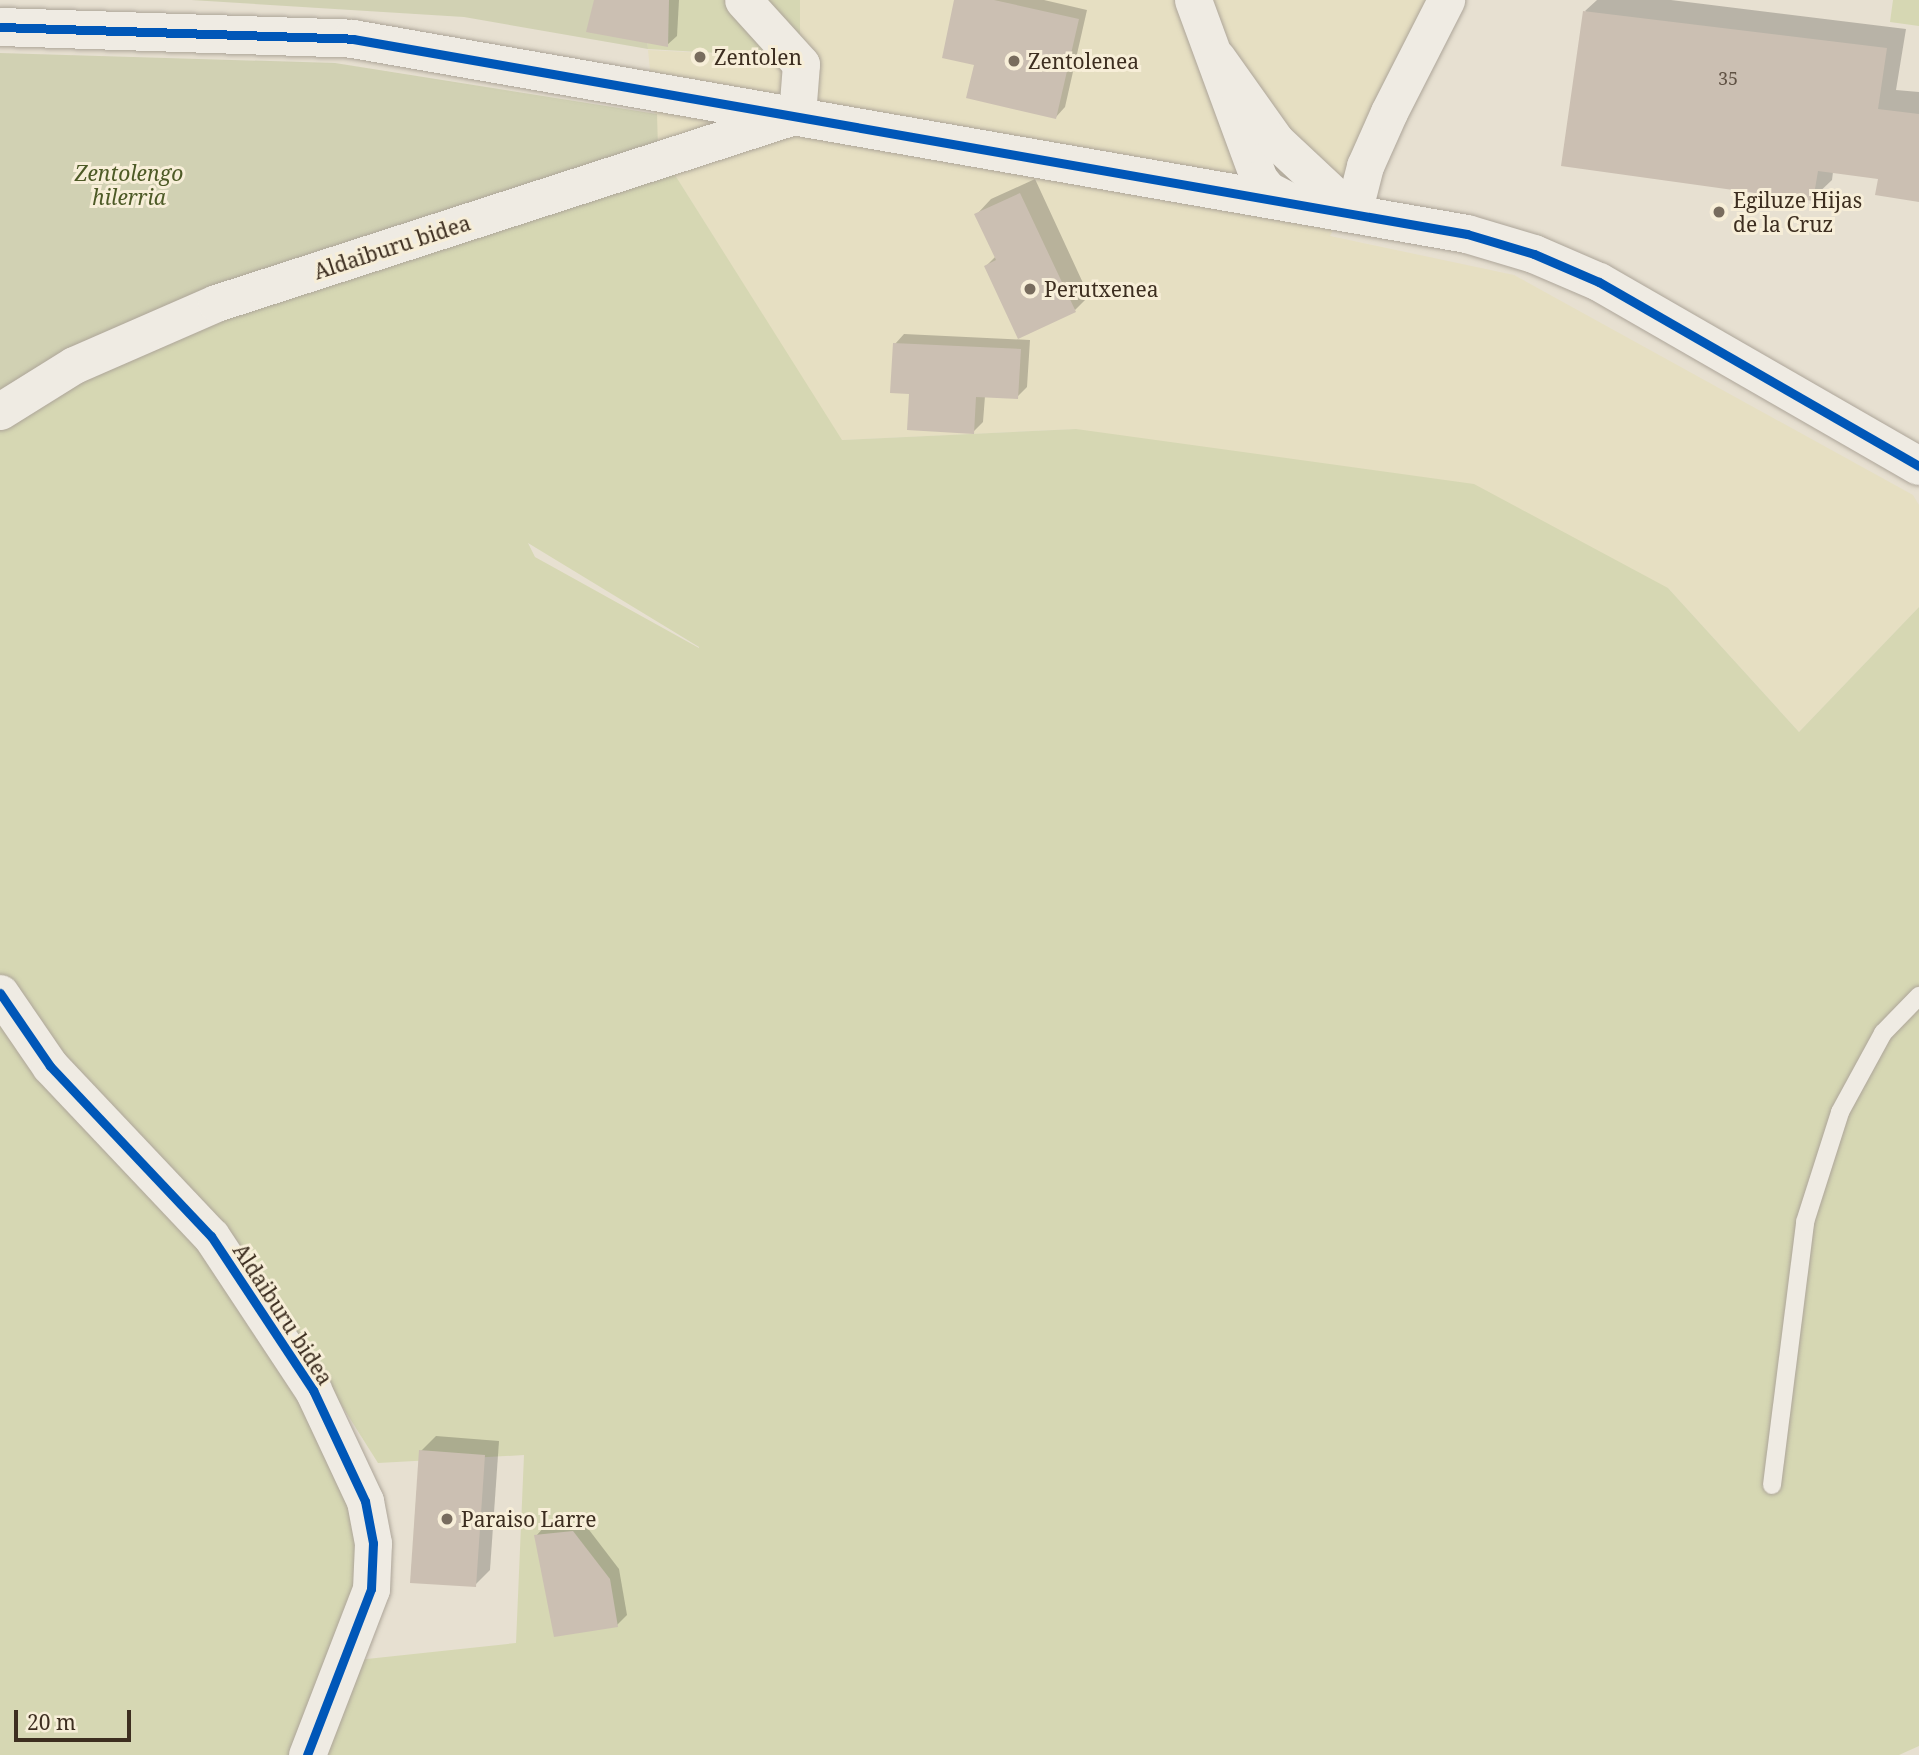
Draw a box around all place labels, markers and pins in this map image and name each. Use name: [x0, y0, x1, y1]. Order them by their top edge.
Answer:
place label: Zentolen: [714, 44, 802, 70]
place label: Zentolenea: [1028, 48, 1139, 74]
marker: Zentolen: [692, 49, 708, 65]
marker: Zentolenea: [1006, 53, 1022, 69]
place label: Egiluze Hijas de la Cruz: [1733, 187, 1862, 237]
marker: Egiluze Hijas de la Cruz: [1711, 204, 1727, 220]
place label: Perutxenea: [1044, 276, 1159, 302]
marker: Perutxenea: [1022, 281, 1038, 297]
place label: Paraiso Larre: [461, 1506, 596, 1532]
marker: Paraiso Larre: [439, 1511, 455, 1527]

